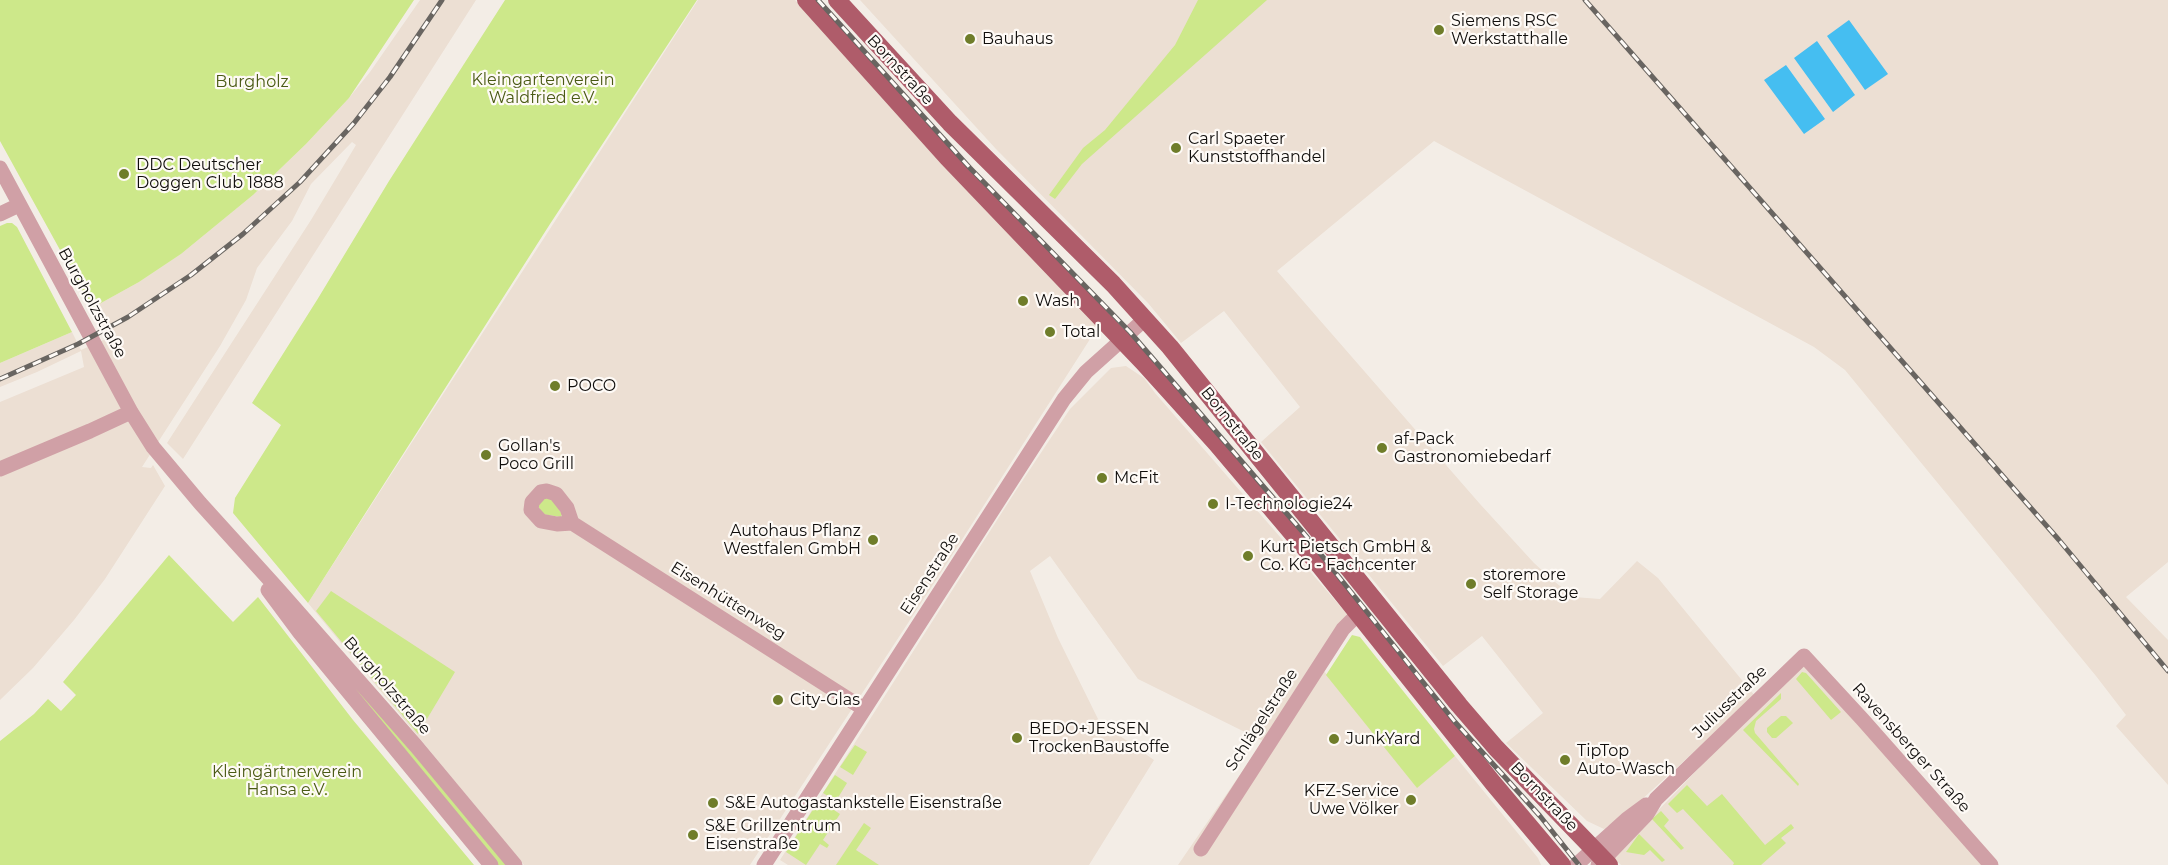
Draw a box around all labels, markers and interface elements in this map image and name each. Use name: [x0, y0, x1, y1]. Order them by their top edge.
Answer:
place label: Siemens RSC Werkstatthalle: [1451, 11, 1568, 49]
marker: Siemens RSC Werkstatthalle: [1432, 23, 1446, 37]
place label: Bauhaus: [982, 29, 1053, 49]
street label: Bornstraße: [863, 31, 937, 109]
marker: Bauhaus: [963, 32, 977, 46]
park label: Kleingartenverein Waldfried e.V.: [471, 70, 615, 108]
park label: Burgholz: [215, 72, 289, 92]
place label: Carl Spaeter Kunststoffhandel: [1188, 129, 1326, 167]
marker: Carl Spaeter Kunststoffhandel: [1169, 141, 1183, 155]
place label: DDC Deutscher Doggen Club 1888: [136, 155, 284, 193]
marker: DDC Deutscher Doggen Club 1888: [117, 167, 131, 181]
street label: Burgholzstraße: [54, 244, 130, 362]
place label: Wash: [1035, 291, 1080, 311]
marker: Wash: [1016, 294, 1030, 308]
place label: Total: [1062, 322, 1100, 342]
marker: Total: [1043, 325, 1057, 339]
place label: POCO: [567, 376, 616, 396]
marker: POCO: [548, 379, 562, 393]
street label: Bornstraße: [1197, 383, 1267, 465]
place label: af-Pack Gastronomiebedarf: [1394, 429, 1551, 467]
place label: Gollan's Poco Grill: [498, 436, 574, 474]
marker: af-Pack Gastronomiebedarf: [1375, 441, 1389, 455]
marker: Gollan's Poco Grill: [479, 448, 493, 462]
place label: McFit: [1114, 468, 1159, 488]
marker: McFit: [1095, 471, 1109, 485]
place label: I-Technologie24: [1225, 494, 1352, 514]
marker: I-Technologie24: [1206, 497, 1220, 511]
place label: Autohaus Pflanz Westfalen GmbH: [723, 521, 861, 559]
street label: Eisenstraße: [897, 530, 963, 618]
marker: Autohaus Pflanz Westfalen GmbH: [866, 533, 880, 547]
place label: Kurt Pietsch GmbH & Co. KG - Fachcenter: [1260, 537, 1431, 575]
marker: Kurt Pietsch GmbH & Co. KG - Fachcenter: [1241, 549, 1255, 563]
street label: Eisenhüttenweg: [667, 558, 789, 644]
place label: storemore Self Storage: [1483, 565, 1578, 603]
marker: storemore Self Storage: [1464, 577, 1478, 591]
street label: Burgholzstraße: [339, 633, 435, 739]
street label: Juliusstraße: [1689, 662, 1771, 742]
street label: Schlägelstraße: [1222, 665, 1302, 775]
street label: Ravensberger Straße: [1848, 679, 1974, 817]
place label: City-Glas: [790, 690, 860, 710]
marker: City-Glas: [771, 693, 785, 707]
place label: BEDO+JESSEN TrockenBaustoffe: [1029, 719, 1169, 757]
place label: JunkYard: [1346, 729, 1420, 749]
marker: BEDO+JESSEN TrockenBaustoffe: [1010, 731, 1024, 745]
marker: JunkYard: [1327, 732, 1341, 746]
place label: TipTop Auto-Wasch: [1577, 741, 1675, 779]
marker: TipTop Auto-Wasch: [1558, 753, 1572, 767]
street label: Bornstraße: [1506, 758, 1582, 836]
park label: Kleingärtnerverein Hansa e.V.: [212, 762, 362, 800]
place label: KFZ-Service Uwe Völker: [1304, 781, 1399, 819]
place label: S&E Autogastankstelle Eisenstraße: [725, 793, 1002, 813]
marker: KFZ-Service Uwe Völker: [1404, 793, 1418, 807]
marker: S&E Autogastankstelle Eisenstraße: [706, 796, 720, 810]
place label: S&E Grillzentrum Eisenstraße: [705, 816, 841, 854]
marker: S&E Grillzentrum Eisenstraße: [686, 828, 700, 842]

